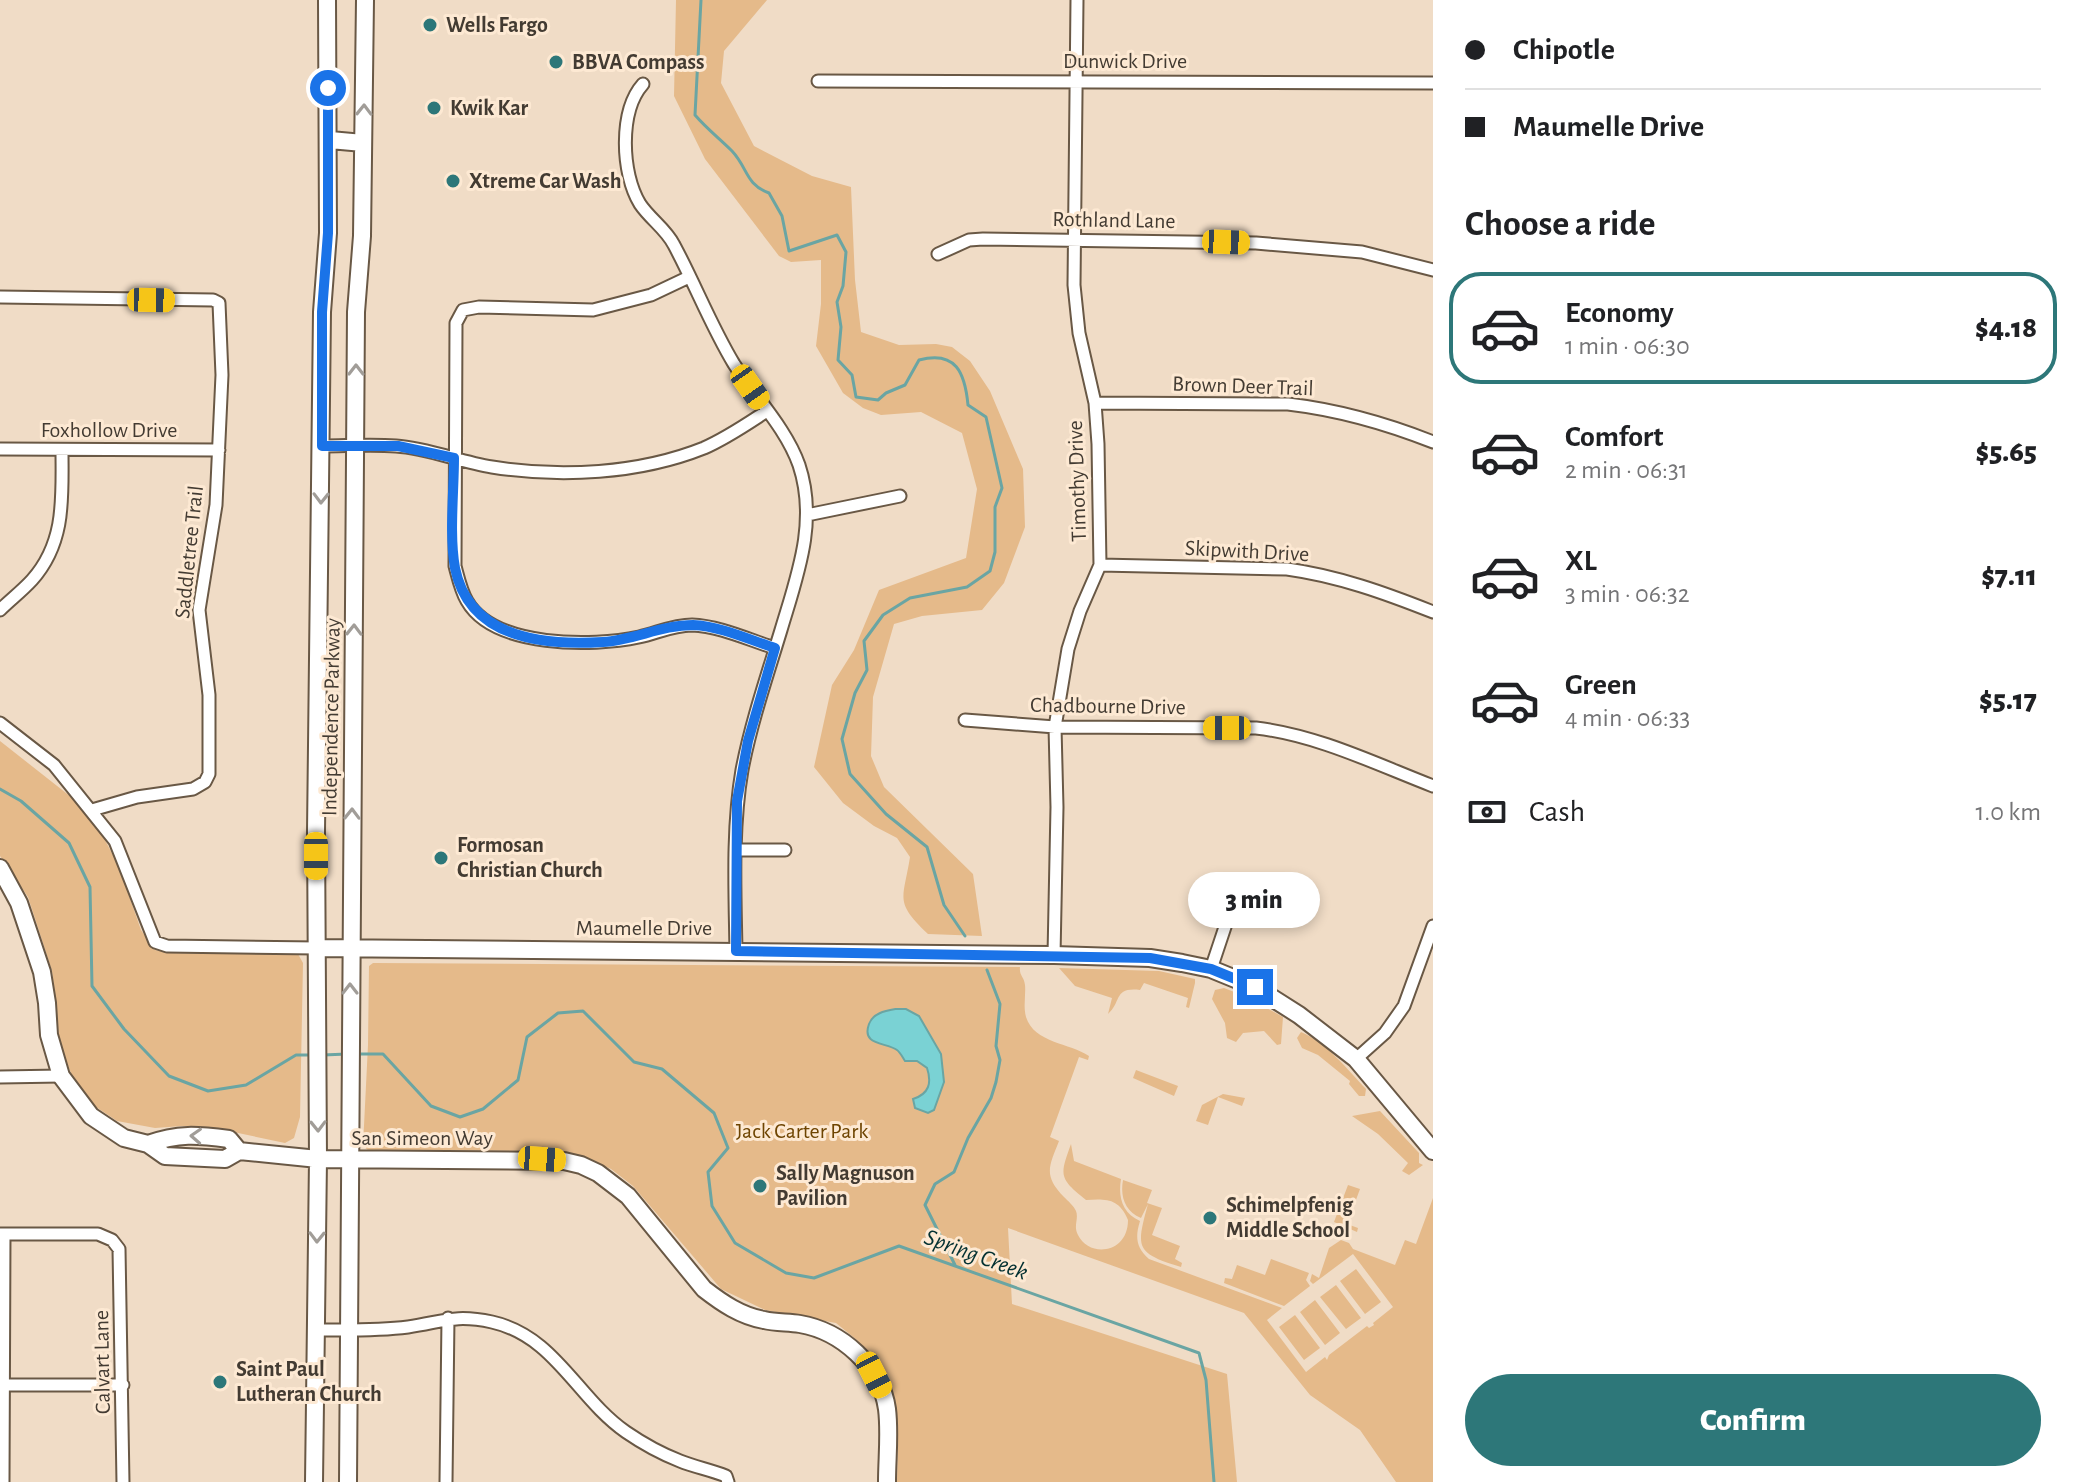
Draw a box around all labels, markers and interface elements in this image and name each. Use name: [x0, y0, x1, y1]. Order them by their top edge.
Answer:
place label: Wells Fargo: [446, 14, 548, 36]
marker: Wells Fargo: [421, 16, 439, 34]
text: Chipotle: [1513, 35, 1615, 65]
street label: Dunwick Drive: [1063, 50, 1187, 72]
place label: BBVA Compass: [572, 51, 705, 73]
marker: BBVA Compass: [547, 53, 565, 71]
route start: [310, 70, 346, 106]
place label: Kwik Kar: [450, 97, 529, 119]
marker: Kwik Kar: [425, 99, 443, 117]
one-way arrow: [356, 103, 373, 116]
text: Maumelle Drive: [1513, 112, 1704, 142]
place label: Xtreme Car Wash: [469, 170, 621, 192]
marker: Xtreme Car Wash: [444, 172, 462, 190]
text: Choose a ride: [1465, 206, 1655, 242]
street label: Rothland Lane: [1052, 208, 1176, 232]
car: [1202, 229, 1250, 255]
car: [127, 288, 175, 312]
icon: car: [1469, 292, 1541, 364]
text: Economy: [1565, 298, 1674, 328]
text: $4.18: [1975, 313, 2037, 343]
text: 1 min · 06:30: [1565, 333, 1690, 359]
car: [726, 360, 774, 414]
one-way arrow: [347, 363, 365, 376]
street label: Brown Deer Trail: [1172, 373, 1314, 399]
icon: car: [1469, 416, 1541, 488]
street label: Foxhollow Drive: [41, 419, 177, 441]
street label: Timothy Drive: [1064, 420, 1090, 542]
text: Comfort: [1565, 422, 1664, 452]
text: $5.65: [1975, 437, 2037, 467]
text: 2 min · 06:31: [1565, 457, 1688, 483]
street label: Saddletree Trail: [171, 484, 207, 620]
one-way arrow: [312, 492, 330, 505]
street label: Skipwith Drive: [1184, 537, 1310, 565]
icon: car: [1469, 540, 1541, 612]
text: XL: [1565, 546, 1597, 576]
text: $7.11: [1981, 561, 2037, 591]
text: 3 min · 06:32: [1565, 581, 1690, 607]
street label: Independence Parkway: [318, 617, 344, 816]
one-way arrow: [345, 623, 362, 636]
icon: car: [1469, 664, 1541, 736]
text: Green: [1565, 670, 1637, 700]
text: $5.17: [1979, 685, 2037, 715]
street label: Chadbourne Drive: [1030, 694, 1186, 718]
text: 4 min · 06:33: [1565, 705, 1690, 731]
car: [1203, 716, 1251, 740]
icon: cash: [1465, 790, 1509, 834]
text: Cash: [1529, 797, 1585, 827]
text: 1.0 km: [1975, 799, 2041, 825]
one-way arrow: [343, 807, 361, 820]
car: [304, 832, 328, 880]
place label: Formosan Christian Church: [457, 834, 603, 881]
marker: Formosan Christian Church: [432, 849, 450, 867]
callout: 3 min: [1189, 871, 1321, 927]
text: 3 min: [1225, 887, 1283, 913]
street label: Maumelle Drive: [576, 917, 712, 939]
route end: [1237, 969, 1273, 1005]
one-way arrow: [341, 982, 359, 995]
one-way arrow: [309, 1120, 326, 1133]
park label: Jack Carter Park: [736, 1120, 868, 1142]
street label: San Simeon Way: [351, 1127, 493, 1149]
one-way arrow: [189, 1128, 202, 1145]
car: [517, 1145, 567, 1173]
place label: Sally Magnuson Pavilion: [776, 1162, 915, 1209]
marker: Sally Magnuson Pavilion: [751, 1177, 769, 1195]
place label: Schimelpfenig Middle School: [1226, 1194, 1354, 1241]
marker: Schimelpfenig Middle School: [1201, 1209, 1219, 1227]
water label: Spring Creek: [921, 1225, 1031, 1285]
one-way arrow: [308, 1231, 326, 1244]
street label: Calvart Lane: [90, 1310, 114, 1414]
car: [852, 1348, 896, 1402]
place label: Saint Paul Lutheran Church: [236, 1358, 382, 1405]
marker: Saint Paul Lutheran Church: [211, 1373, 229, 1391]
button: Confirm: [1465, 1374, 2041, 1466]

